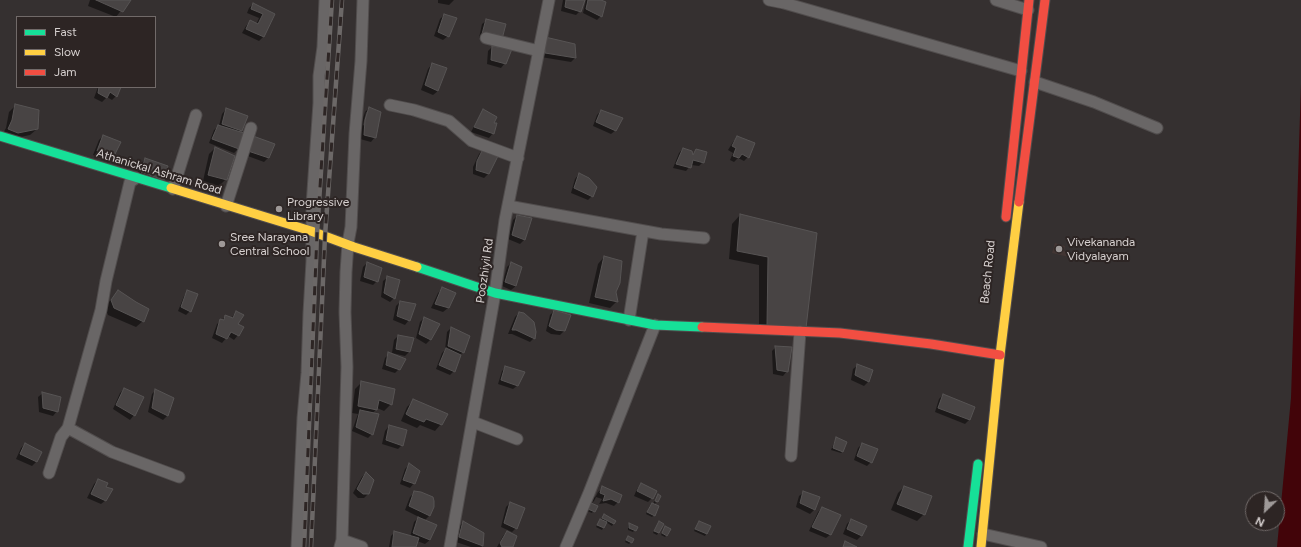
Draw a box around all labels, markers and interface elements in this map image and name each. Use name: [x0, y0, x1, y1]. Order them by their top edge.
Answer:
legend: [16, 16, 156, 88]
text: Fast: [54, 25, 77, 39]
text: Slow: [54, 45, 80, 59]
text: Jam: [54, 65, 77, 79]
street label: Athanickal Ashram Road: [95, 146, 223, 198]
place label: Progressive Library: [287, 195, 349, 223]
marker: Progressive Library: [274, 204, 284, 214]
place label: Sree Narayana Central School: [230, 230, 309, 258]
place label: Vivekananda Vidyalayam: [1067, 235, 1135, 263]
street label: Poozhiyil Rd: [473, 238, 497, 304]
marker: Sree Narayana Central School: [217, 239, 227, 249]
street label: Beach Road: [978, 240, 998, 304]
marker: Vivekananda Vidyalayam: [1054, 244, 1064, 254]
north arrow: [1245, 491, 1285, 531]
text: N: [1254, 514, 1267, 529]

